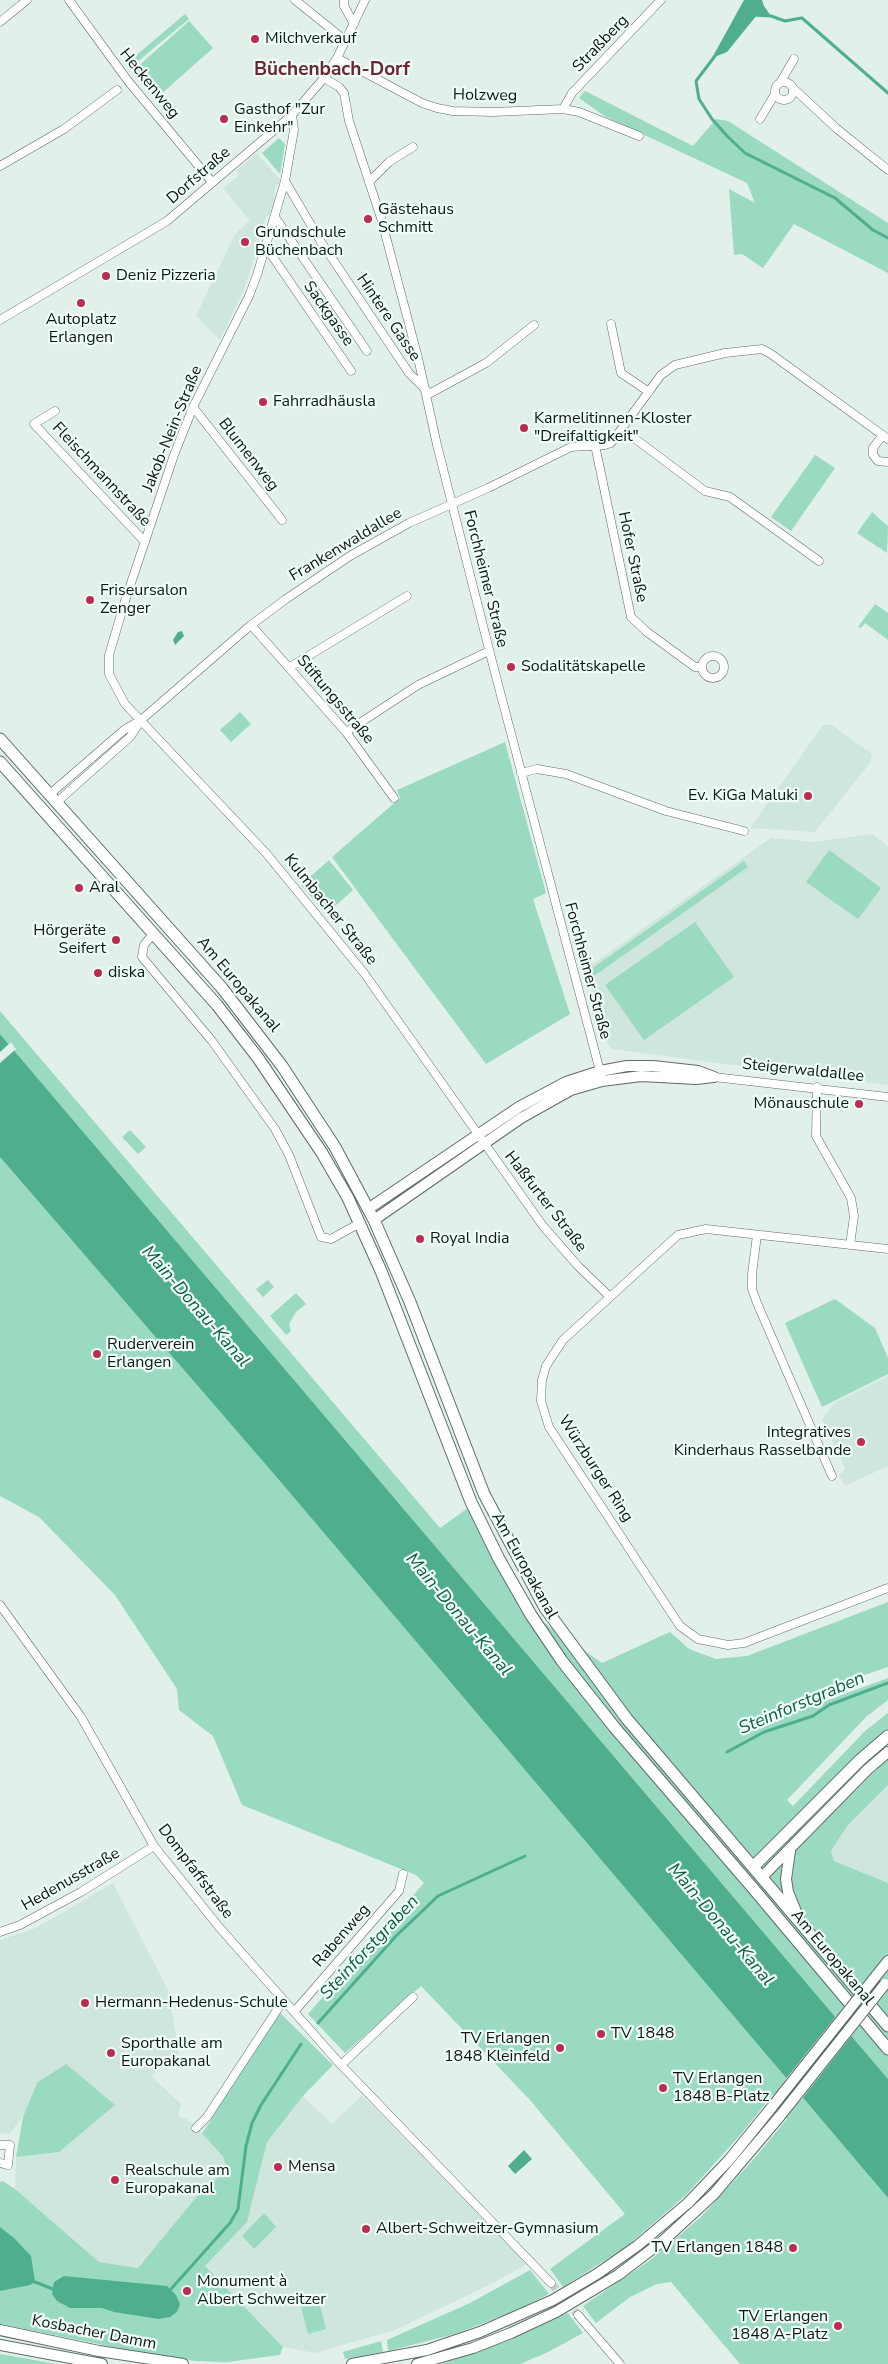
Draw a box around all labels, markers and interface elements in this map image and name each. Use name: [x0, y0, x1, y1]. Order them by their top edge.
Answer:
street label: Straßberg: [569, 11, 633, 77]
place label: Milchverkauf: [265, 29, 357, 49]
marker: Milchverkauf: [249, 33, 261, 45]
street label: Heckenweg: [115, 45, 183, 123]
district label: Büchenbach-Dorf: [254, 59, 410, 81]
street label: Holzweg: [453, 86, 517, 106]
place label: Gasthof "Zur Einkehr": [234, 100, 325, 138]
marker: Gasthof "Zur Einkehr": [218, 113, 230, 125]
street label: Dorfstraße: [163, 143, 235, 209]
place label: Gästehaus Schmitt: [378, 200, 454, 238]
marker: Gästehaus Schmitt: [362, 213, 374, 225]
place label: Grundschule Büchenbach: [255, 223, 346, 261]
marker: Grundschule Büchenbach: [239, 236, 251, 248]
place label: Deniz Pizzeria: [116, 266, 216, 286]
marker: Deniz Pizzeria: [100, 270, 112, 282]
street label: Hintere Gasse: [352, 271, 424, 365]
street label: Sackgasse: [299, 278, 357, 350]
marker: Autoplatz Erlangen: [75, 297, 87, 309]
place label: Autoplatz Erlangen: [46, 310, 116, 348]
street label: Jakob-Nein-Straße: [139, 363, 207, 495]
place label: Fahrradhäusla: [273, 392, 376, 412]
marker: Fahrradhäusla: [257, 396, 269, 408]
place label: Karmelitinnen-Kloster "Dreifaltigkeit": [534, 409, 692, 447]
street label: Blumenweg: [214, 415, 282, 495]
street label: Fleischmannstraße: [48, 419, 154, 531]
marker: Karmelitinnen-Kloster "Dreifaltigkeit": [518, 422, 530, 434]
street label: Frankenwaldallee: [286, 504, 406, 586]
street label: Forchheimer Straße: [459, 508, 511, 650]
street label: Hofer Straße: [613, 510, 651, 604]
place label: Friseursalon Zenger: [100, 581, 188, 619]
marker: Friseursalon Zenger: [84, 594, 96, 606]
street label: Stiftungsstraße: [292, 652, 378, 748]
place label: Sodalitätskapelle: [521, 657, 646, 677]
marker: Sodalitätskapelle: [505, 661, 517, 673]
place label: Ev. KiGa Maluki: [688, 786, 798, 806]
marker: Ev. KiGa Maluki: [802, 790, 814, 802]
street label: Kulmbacher Straße: [279, 850, 381, 970]
place label: Aral: [89, 878, 120, 898]
marker: Aral: [73, 882, 85, 894]
street label: Forchheimer Straße: [560, 901, 614, 1041]
place label: Hörgeräte Seifert: [33, 921, 106, 959]
street label: Am Europakanal: [192, 933, 284, 1037]
marker: Hörgeräte Seifert: [110, 934, 122, 946]
place label: diska: [108, 963, 145, 983]
marker: diska: [92, 967, 104, 979]
street label: Steigerwaldallee: [741, 1055, 865, 1087]
place label: Mönauschule: [754, 1094, 849, 1114]
marker: Mönauschule: [853, 1098, 865, 1110]
street label: Haßfurter Straße: [500, 1148, 590, 1256]
place label: Royal India: [430, 1229, 509, 1249]
marker: Royal India: [414, 1233, 426, 1245]
water label: Main-Donau-Kanal: [136, 1242, 254, 1372]
place label: Ruderverein Erlangen: [107, 1335, 194, 1373]
marker: Ruderverein Erlangen: [91, 1348, 103, 1360]
street label: Würzburger Ring: [553, 1412, 637, 1526]
place label: Integratives Kinderhaus Rasselbande: [674, 1423, 851, 1461]
marker: Integratives Kinderhaus Rasselbande: [855, 1436, 867, 1448]
street label: Am Europakanal: [487, 1509, 561, 1623]
water label: Main-Donau-Kanal: [400, 1549, 516, 1681]
water label: Steinforstgraben: [736, 1668, 868, 1740]
street label: Dompfaffstraße: [153, 1821, 237, 1923]
street label: Hedenusstraße: [19, 1844, 123, 1916]
water label: Main-Donau-Kanal: [662, 1859, 778, 1991]
water label: Steinforstgraben: [316, 1891, 424, 2005]
street label: Rabenweg: [309, 1901, 375, 1971]
street label: Am Europakanal: [786, 1906, 878, 2010]
place label: Hermann-Hedenus-Schule: [95, 1993, 288, 2013]
marker: Hermann-Hedenus-Schule: [79, 1997, 91, 2009]
place label: TV 1848: [611, 2024, 674, 2044]
marker: TV 1848: [595, 2028, 607, 2040]
place label: TV Erlangen 1848 Kleinfeld: [444, 2029, 550, 2067]
place label: Sporthalle am Europakanal: [121, 2034, 223, 2072]
marker: TV Erlangen 1848 Kleinfeld: [554, 2042, 566, 2054]
marker: Sporthalle am Europakanal: [105, 2047, 117, 2059]
place label: TV Erlangen 1848 B-Platz: [673, 2069, 769, 2107]
marker: TV Erlangen 1848 B-Platz: [657, 2082, 669, 2094]
place label: Mensa: [288, 2157, 335, 2177]
place label: Realschule am Europakanal: [125, 2161, 230, 2199]
marker: Mensa: [272, 2161, 284, 2173]
marker: Realschule am Europakanal: [109, 2174, 121, 2186]
place label: Albert-Schweitzer-Gymnasium: [376, 2219, 599, 2239]
marker: Albert-Schweitzer-Gymnasium: [360, 2223, 372, 2235]
place label: TV Erlangen 1848: [651, 2238, 783, 2258]
marker: TV Erlangen 1848: [787, 2242, 799, 2254]
place label: Monument à Albert Schweitzer: [197, 2272, 326, 2310]
marker: Monument à Albert Schweitzer: [181, 2285, 193, 2297]
place label: TV Erlangen 1848 A-Platz: [731, 2307, 828, 2345]
street label: Kosbacher Damm: [30, 2311, 158, 2355]
marker: TV Erlangen 1848 A-Platz: [832, 2320, 844, 2332]

